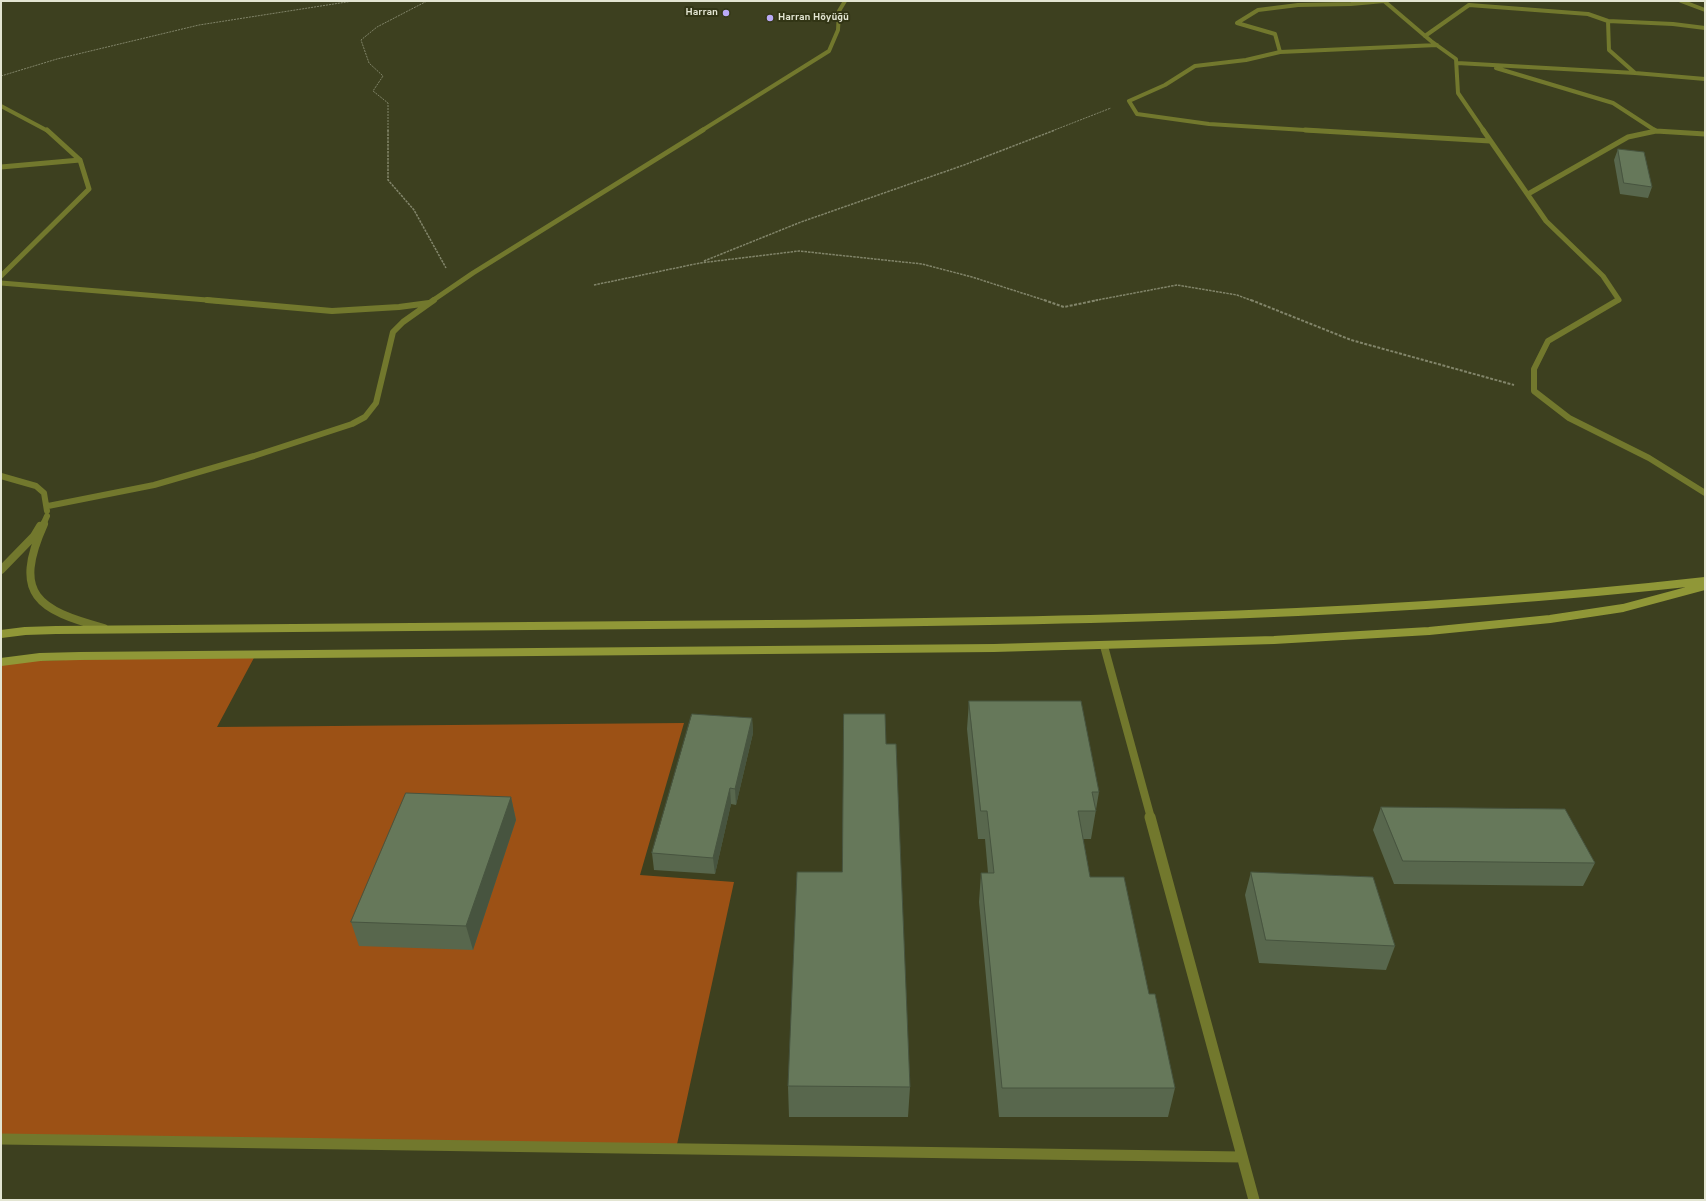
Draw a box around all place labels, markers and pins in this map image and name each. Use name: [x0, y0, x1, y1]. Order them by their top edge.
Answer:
place label: Harran: [686, 7, 718, 19]
marker: Harran: [721, 8, 731, 18]
place label: Harran Höyüğü: [778, 12, 849, 24]
marker: Harran Höyüğü: [765, 13, 775, 23]

